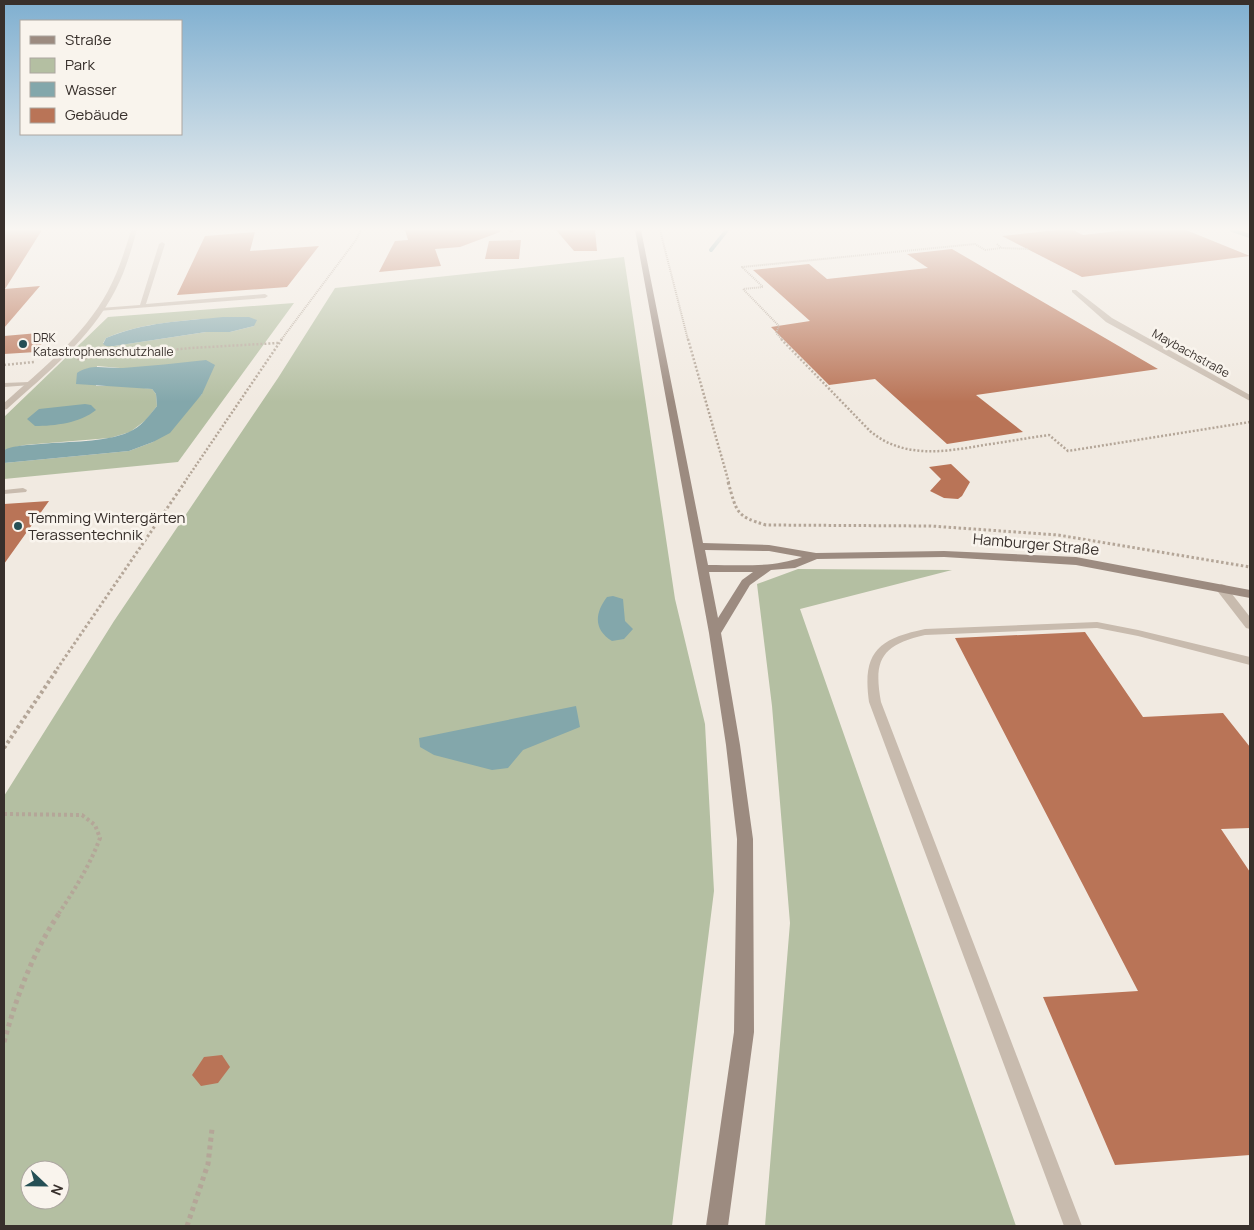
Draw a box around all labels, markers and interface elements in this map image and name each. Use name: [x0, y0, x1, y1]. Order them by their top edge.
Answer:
legend: [20, 20, 182, 135]
text: Straße: [65, 29, 112, 50]
text: Park: [65, 54, 95, 75]
text: Wasser: [65, 79, 117, 100]
text: Gebäude: [65, 104, 128, 125]
street label: Maybachstraße: [1149, 325, 1233, 381]
place label: DRK Katastrophenschutzhalle: [33, 329, 174, 360]
marker: DRK Katastrophenschutzhalle: [17, 338, 29, 350]
place label: Temming Wintergärten Terassentechnik: [28, 507, 186, 545]
marker: Temming Wintergärten Terassentechnik: [12, 520, 24, 532]
street label: Hamburger Straße: [972, 528, 1100, 560]
north arrow: [20, 1160, 70, 1210]
text: N: [47, 1182, 68, 1198]

